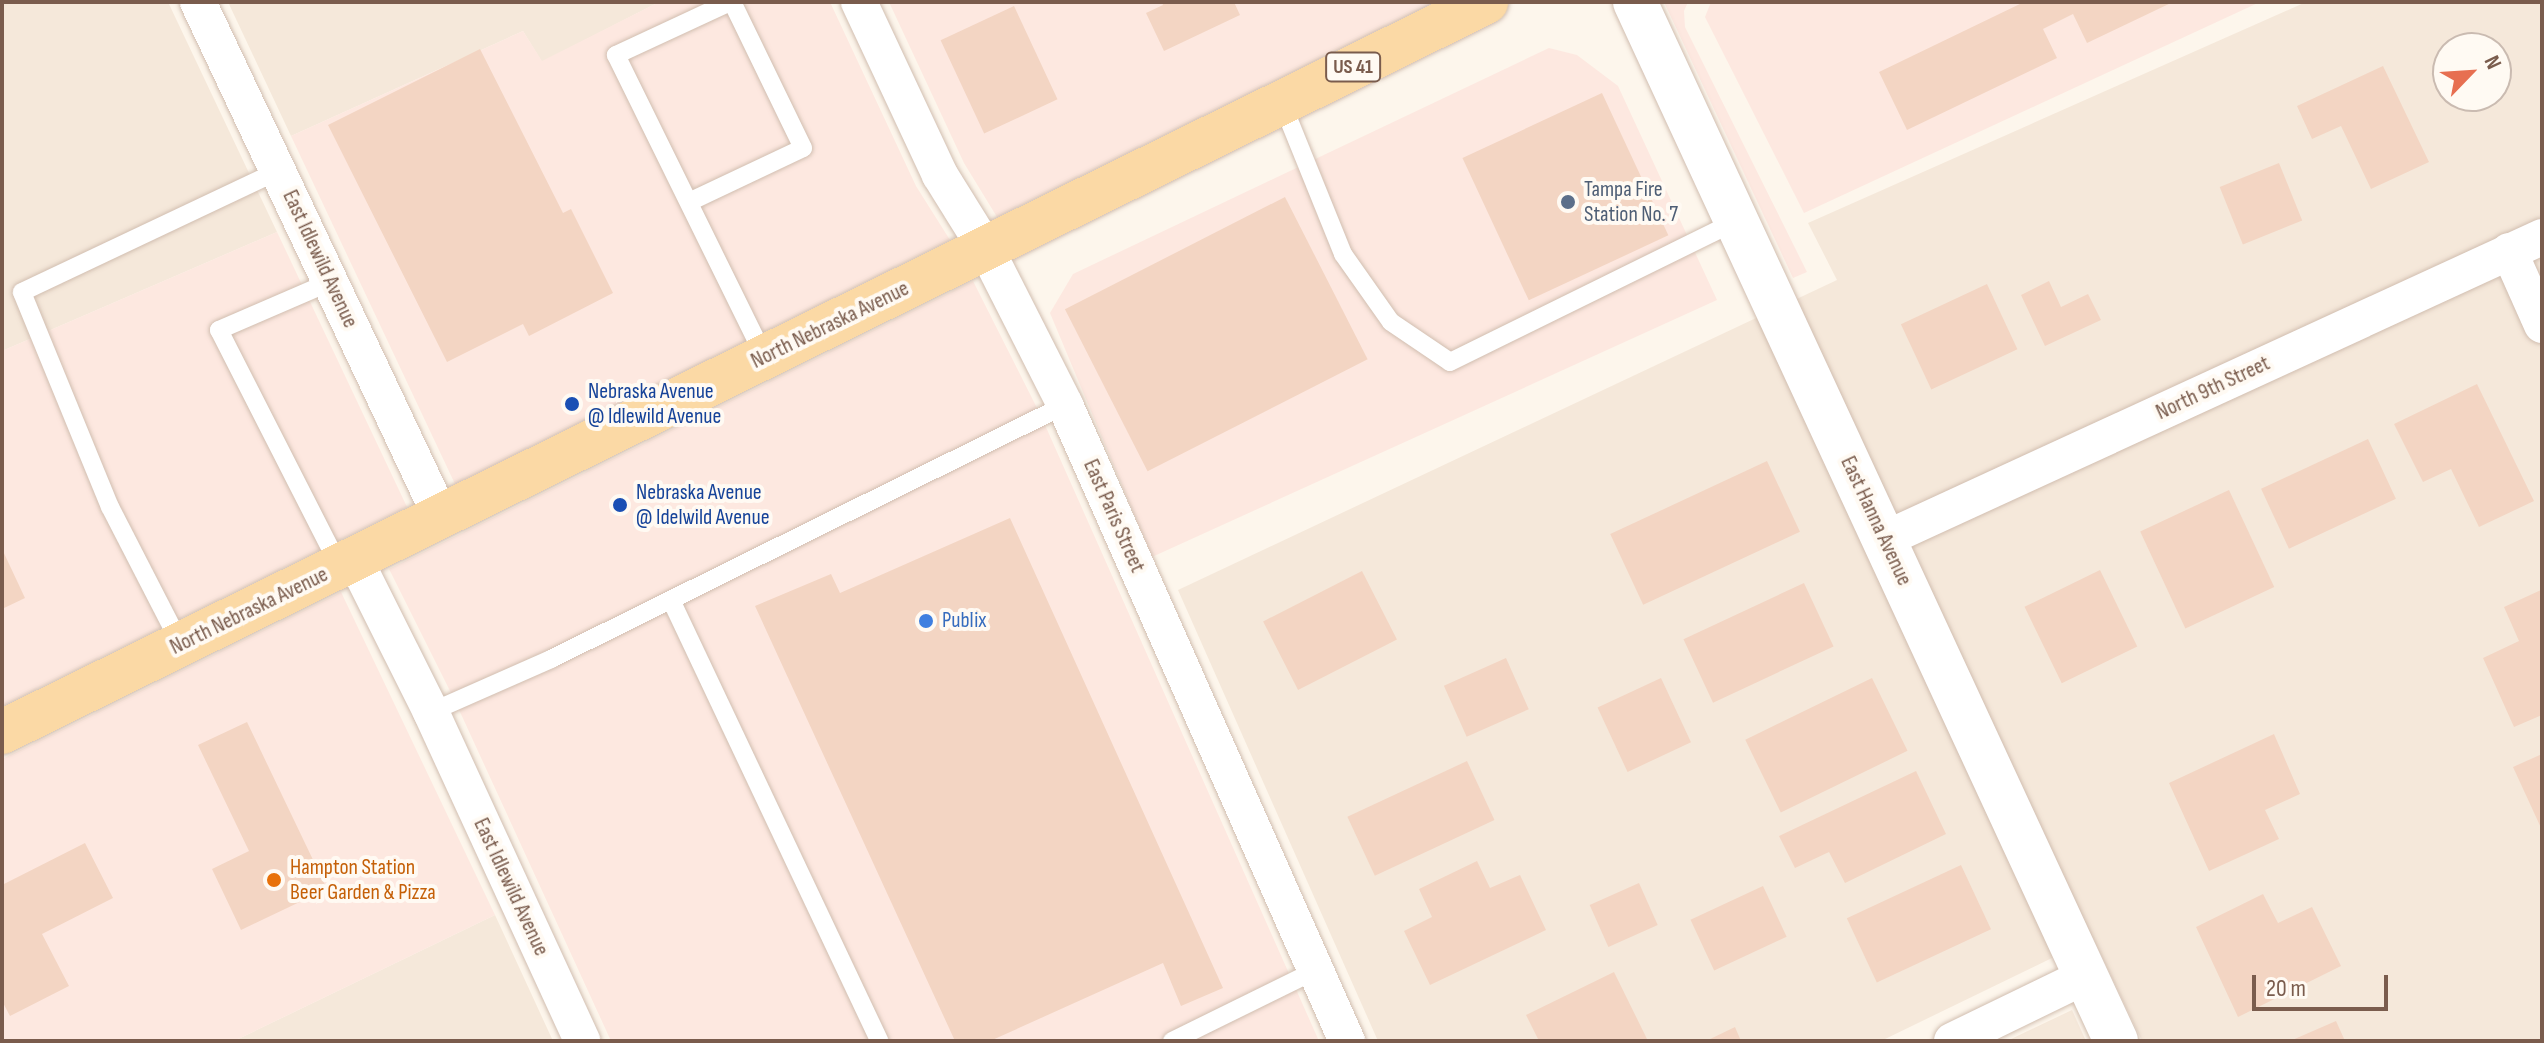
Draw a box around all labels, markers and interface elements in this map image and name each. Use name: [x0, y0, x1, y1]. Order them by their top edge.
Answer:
north arrow: [2432, 32, 2512, 112]
road number: US 41: [1325, 51, 1381, 83]
text: N: [2478, 51, 2507, 74]
place label: Tampa Fire Station No. 7: [1584, 176, 1678, 228]
street label: East Idlewild Avenue: [277, 186, 363, 332]
marker: Tampa Fire Station No. 7: [1559, 193, 1577, 211]
street label: North Nebraska Avenue: [747, 275, 913, 375]
street label: North 9th Street: [2152, 350, 2274, 426]
place label: Nebraska Avenue @ Idlewild Avenue: [588, 378, 721, 430]
marker: Nebraska Avenue @ Idlewild Avenue: [563, 395, 581, 413]
street label: East Hanna Avenue: [1835, 452, 1917, 590]
street label: East Paris Street: [1077, 455, 1151, 577]
place label: Nebraska Avenue @ Idelwild Avenue: [636, 479, 769, 530]
marker: Nebraska Avenue @ Idelwild Avenue: [611, 496, 629, 514]
street label: North Nebraska Avenue: [166, 561, 332, 661]
place label: Publix: [942, 608, 987, 634]
marker: Publix: [917, 612, 935, 630]
street label: East Idlewild Avenue: [468, 814, 554, 960]
place label: Hampton Station Beer Garden & Pizza: [290, 854, 436, 906]
marker: Hampton Station Beer Garden & Pizza: [265, 871, 283, 889]
scale bar: [2256, 959, 2392, 1009]
text: 20 m: [2266, 974, 2306, 1003]

